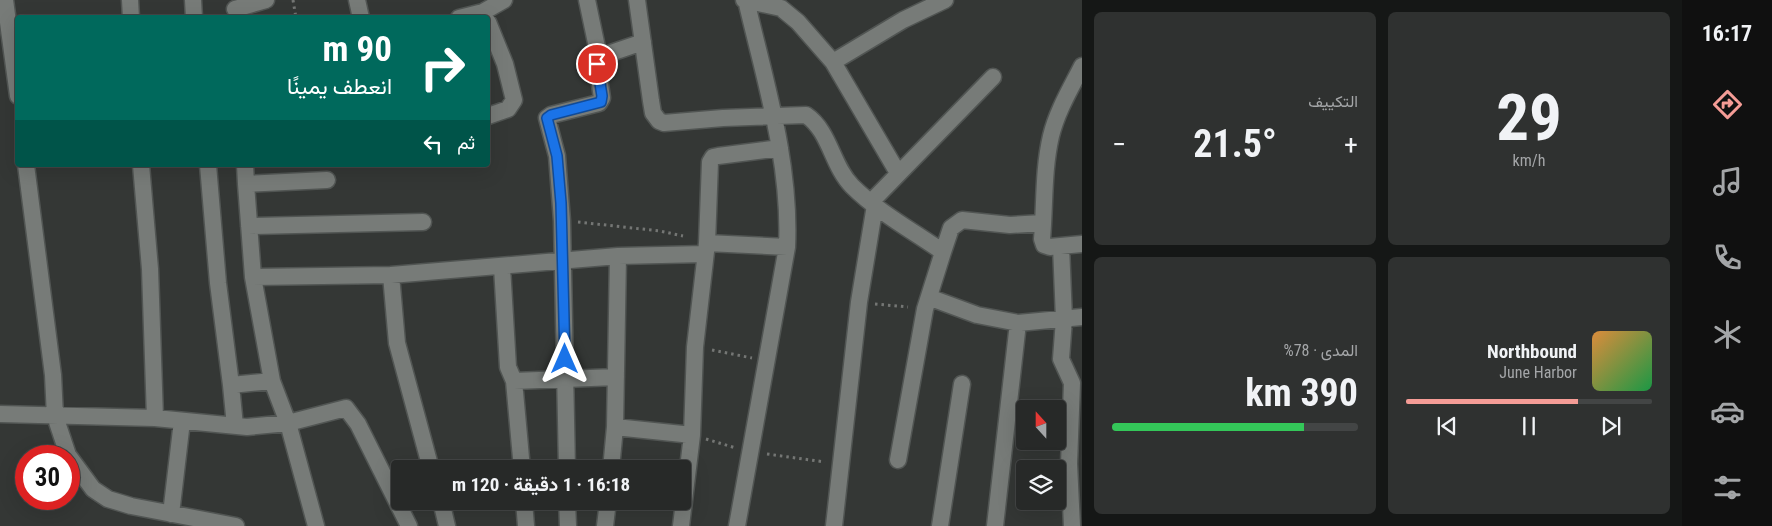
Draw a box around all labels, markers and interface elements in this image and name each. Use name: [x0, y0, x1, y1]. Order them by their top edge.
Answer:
text: 16:17: [1702, 21, 1752, 46]
text: 90 m: [323, 29, 392, 70]
icon: right: [410, 35, 475, 100]
pin: [576, 43, 618, 85]
icon: arrive: [583, 50, 611, 78]
text: انعطف يمينًا: [287, 74, 392, 99]
text: 29: [1496, 80, 1562, 156]
icon: directions: [1710, 87, 1745, 122]
text: التكييف: [1308, 92, 1358, 111]
text: 21.5°: [1193, 122, 1277, 166]
text: −: [1112, 128, 1126, 161]
text: +: [1344, 128, 1358, 161]
icon: left: [419, 130, 447, 158]
text: ثم: [457, 131, 475, 154]
text: km/h: [1513, 151, 1545, 170]
icon: music: [1710, 164, 1745, 199]
icon: phone: [1710, 240, 1745, 275]
icon: climate: [1710, 317, 1745, 352]
position arrow: [538, 332, 590, 384]
text: Northbound: [1487, 340, 1577, 363]
text: المدى · 78%: [1284, 341, 1358, 360]
text: June Harbor: [1499, 363, 1577, 382]
text: 390 km: [1245, 371, 1358, 415]
icon: car: [1710, 394, 1745, 429]
north arrow: [1016, 400, 1066, 450]
map controls: [1016, 400, 1066, 510]
icon: previous: [1433, 412, 1461, 440]
icon: pause: [1515, 412, 1543, 440]
icon: next: [1597, 412, 1625, 440]
speed limit sign: 30: [15, 445, 80, 510]
button: layers: [1016, 460, 1066, 510]
icon: filters: [1710, 470, 1745, 505]
text: 16:18 · 1 دقيقة · 120 m: [452, 473, 630, 496]

